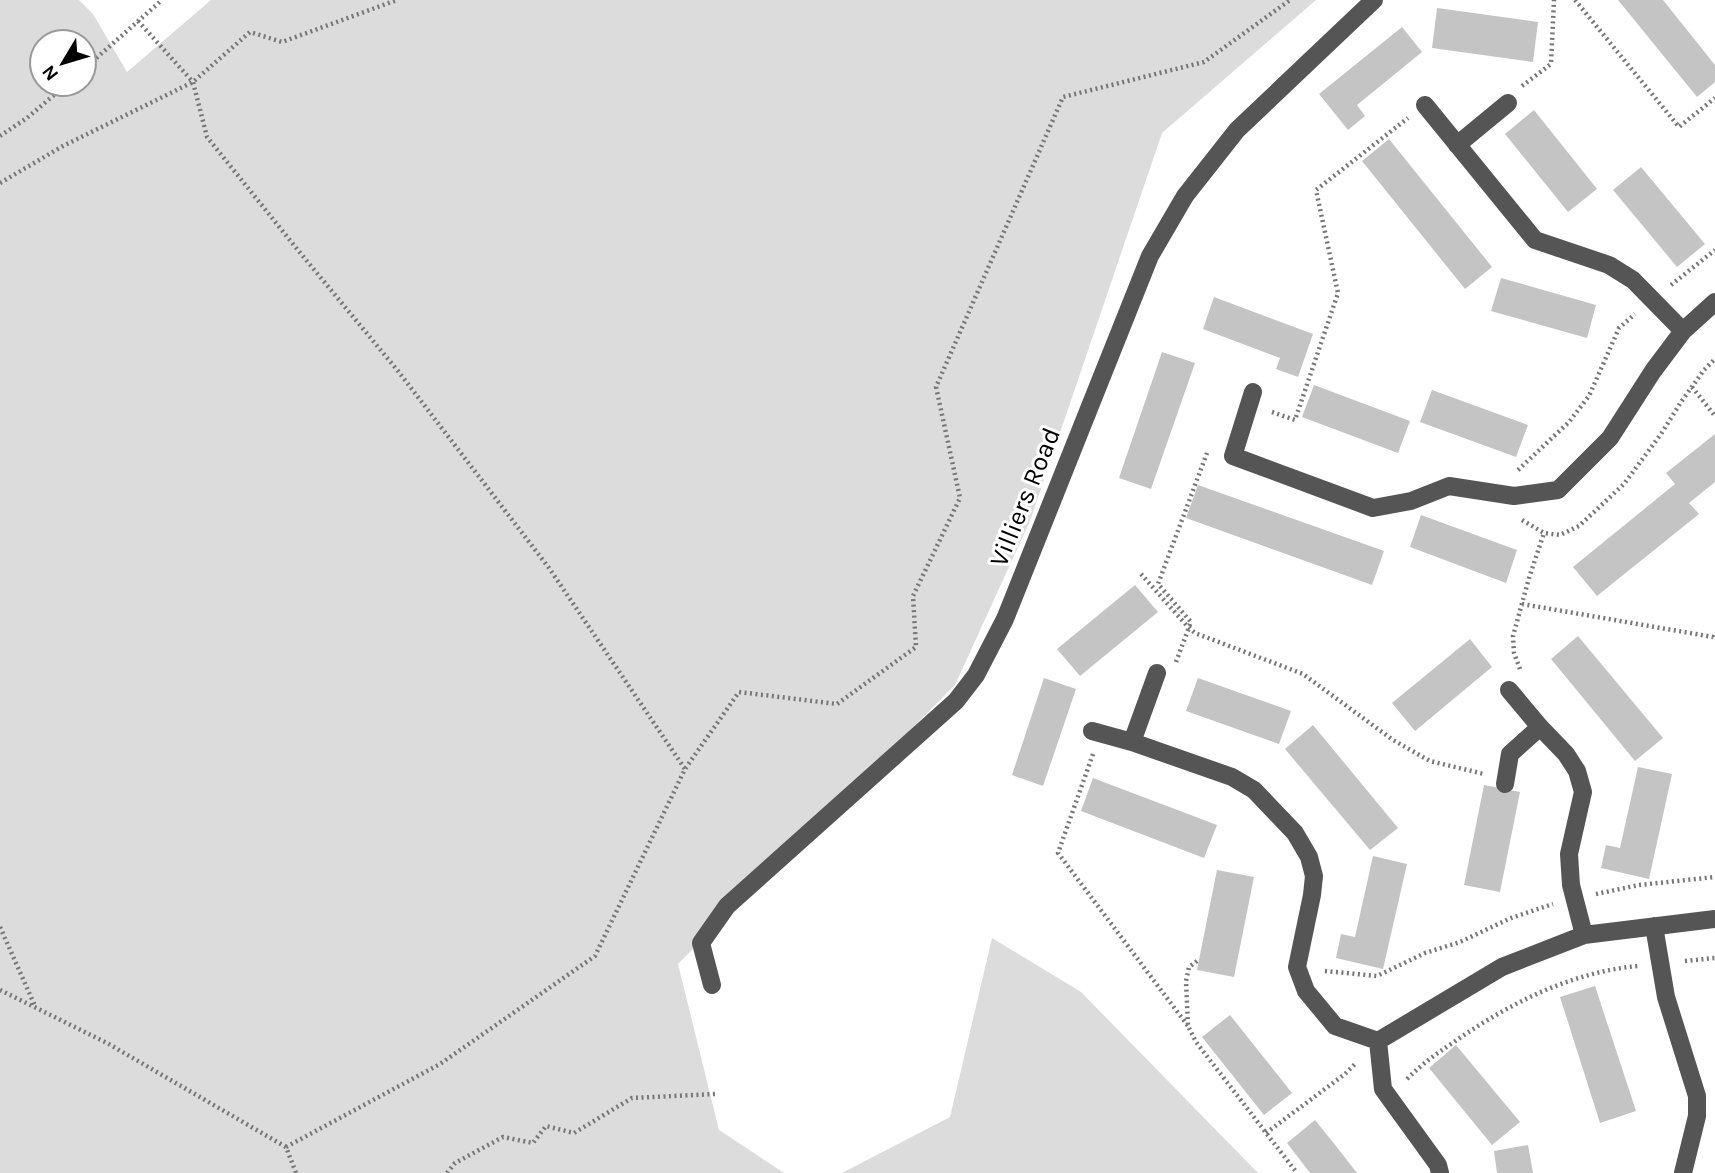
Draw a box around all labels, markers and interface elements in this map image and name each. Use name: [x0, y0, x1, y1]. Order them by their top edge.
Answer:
north arrow: [28, 28, 98, 98]
text: N: [38, 61, 63, 85]
street label: Villiers Road: [983, 423, 1067, 571]

